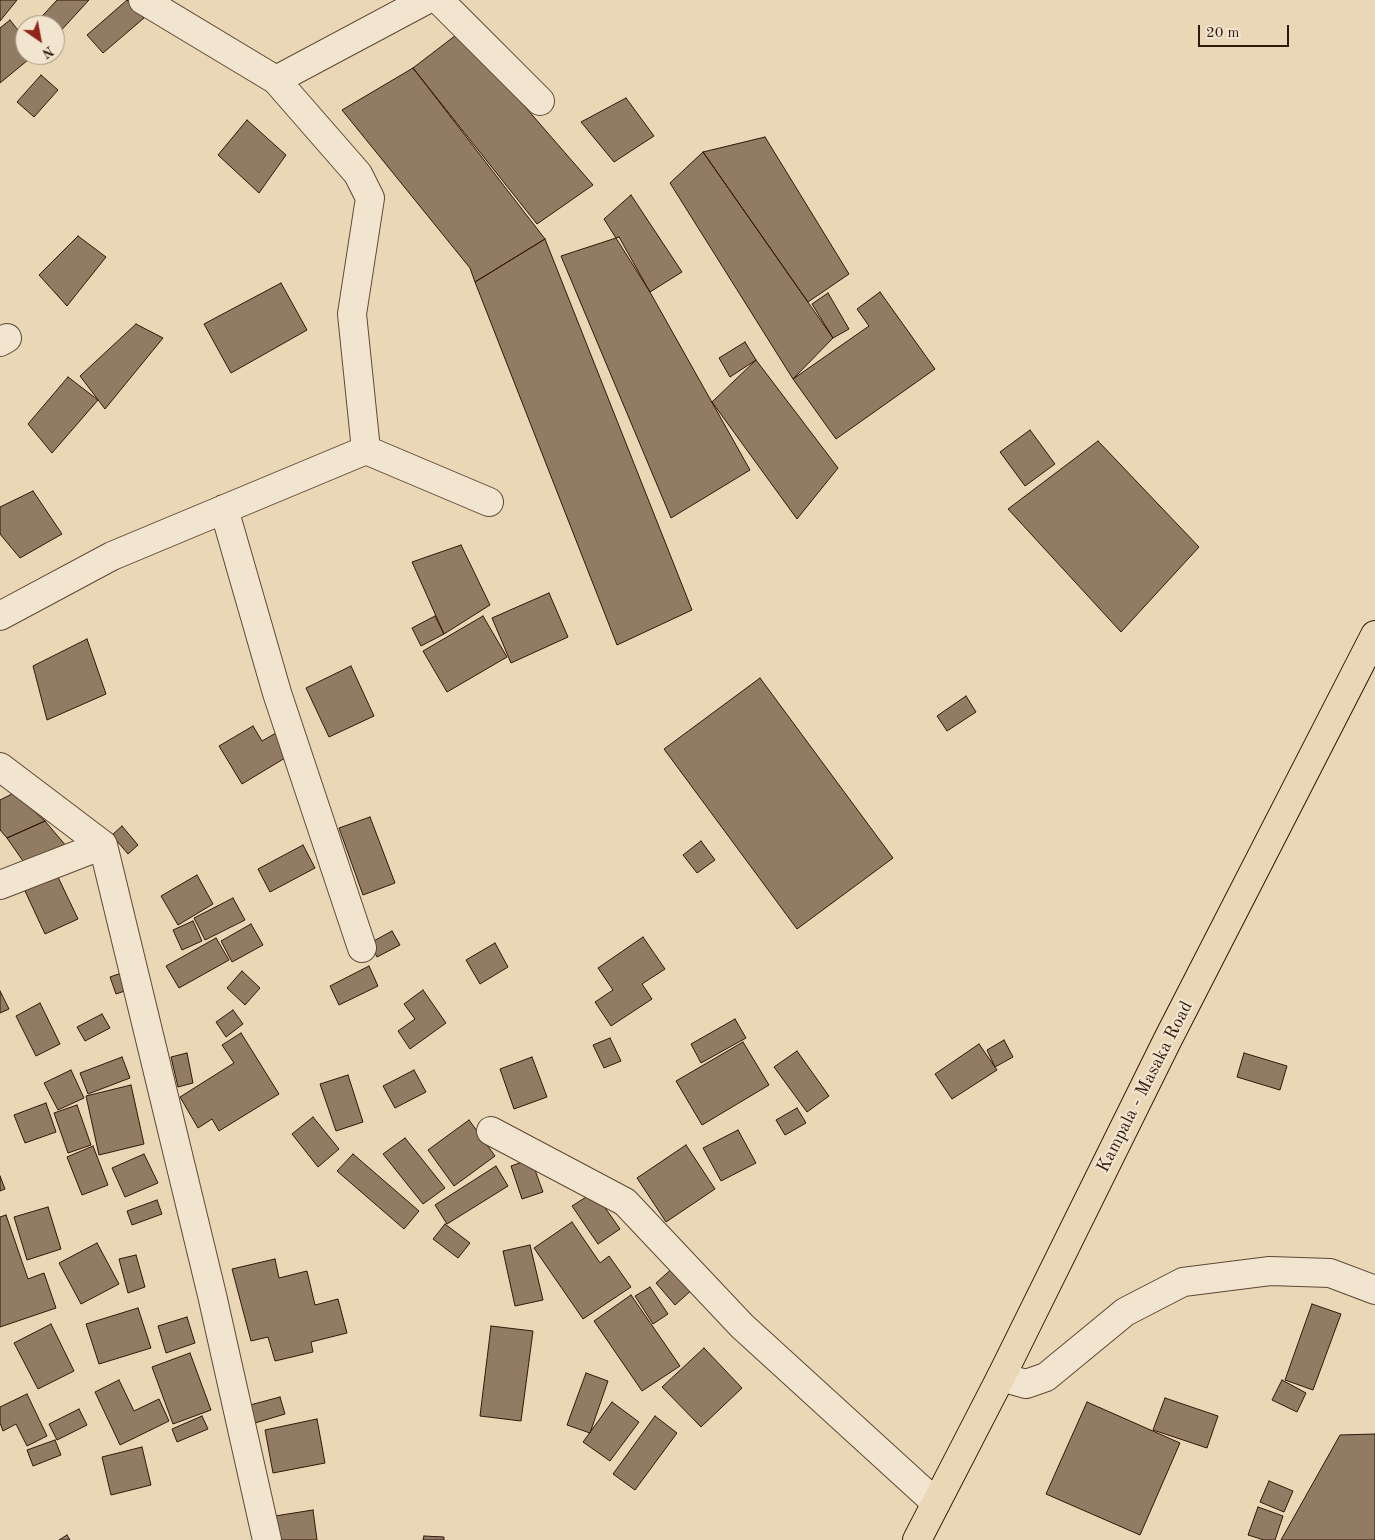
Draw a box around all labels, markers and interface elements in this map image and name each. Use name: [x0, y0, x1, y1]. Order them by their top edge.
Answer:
north arrow: [15, 15, 65, 65]
scale bar: [1200, 15, 1291, 47]
text: 20 m: [1206, 26, 1240, 41]
text: N: [39, 43, 56, 61]
street label: Kampala - Masaka Road: [1092, 998, 1198, 1176]

